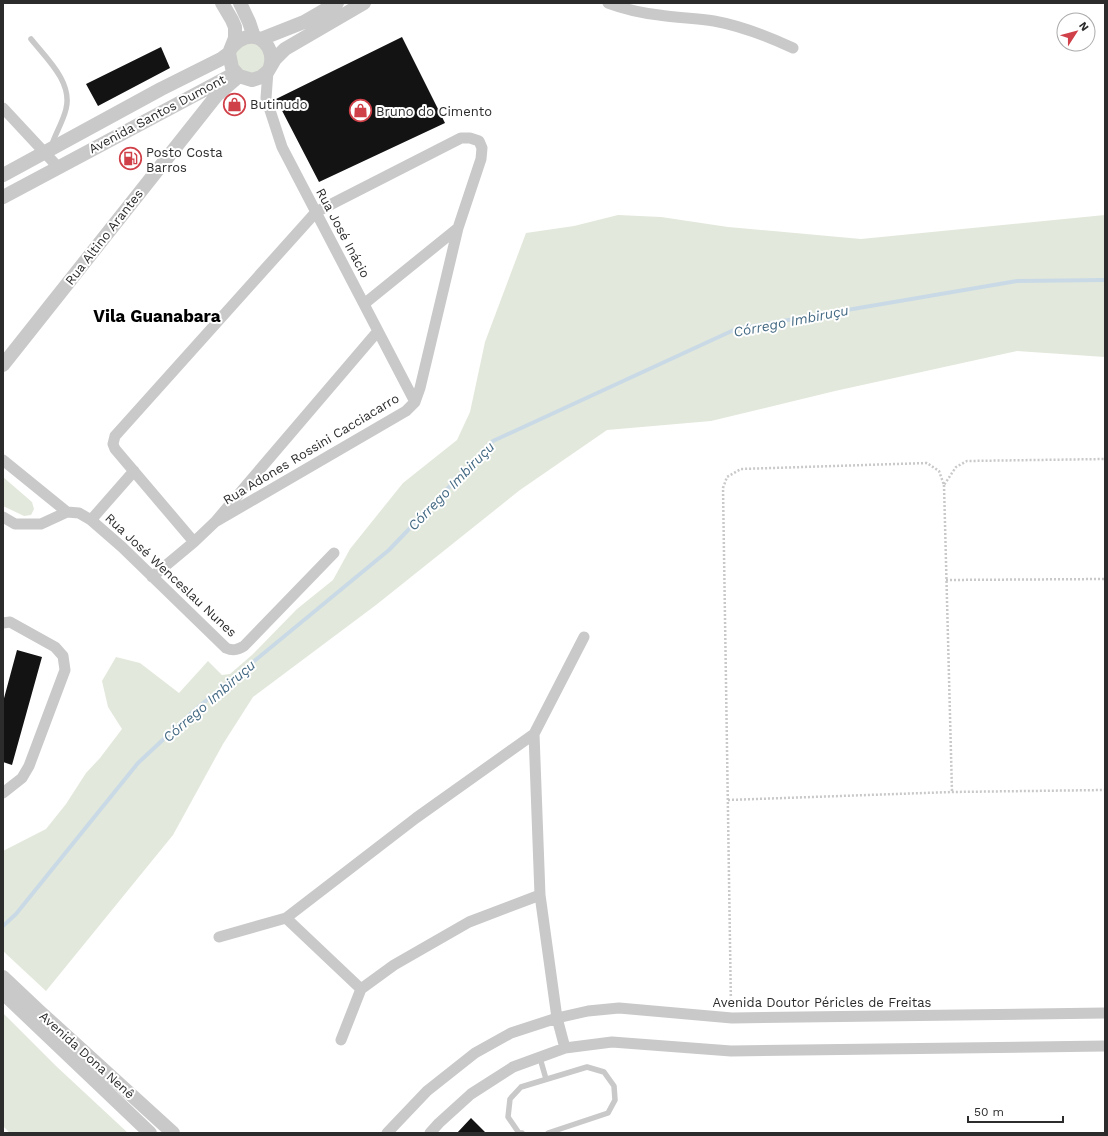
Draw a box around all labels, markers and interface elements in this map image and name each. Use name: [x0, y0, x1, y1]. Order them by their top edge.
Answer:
north arrow: [1056, 12, 1096, 52]
text: N: [1076, 19, 1091, 34]
street label: Avenida Santos Dumont: [86, 71, 228, 156]
shop icon: Butinudo: [222, 91, 248, 117]
place label: Butinudo: [250, 97, 308, 112]
shop icon: Bruno do Cimento: [348, 98, 374, 124]
place label: Bruno do Cimento: [376, 104, 492, 119]
place label: Posto Costa Barros: [146, 145, 223, 175]
fuel station icon: Posto Costa Barros: [117, 146, 143, 172]
street label: Rua Altino Arantes: [62, 186, 146, 288]
street label: Rua José Inácio: [313, 186, 373, 281]
water label: Córrego Imbiruçu: [732, 302, 850, 340]
district label: Vila Guanabara: [93, 306, 221, 326]
street label: Rua Adones Rossini Cacciacarro: [220, 390, 402, 508]
water label: Córrego Imbiruçu: [405, 438, 497, 534]
street label: Rua José Wenceslau Nunes: [102, 510, 240, 640]
water label: Córrego Imbiruçu: [160, 657, 258, 745]
street label: Avenida Doutor Péricles de Freitas: [713, 995, 932, 1010]
street label: Avenida Dona Nenê: [36, 1008, 138, 1102]
scale bar: [968, 1098, 1063, 1124]
text: 50 m: [974, 1105, 1004, 1119]

